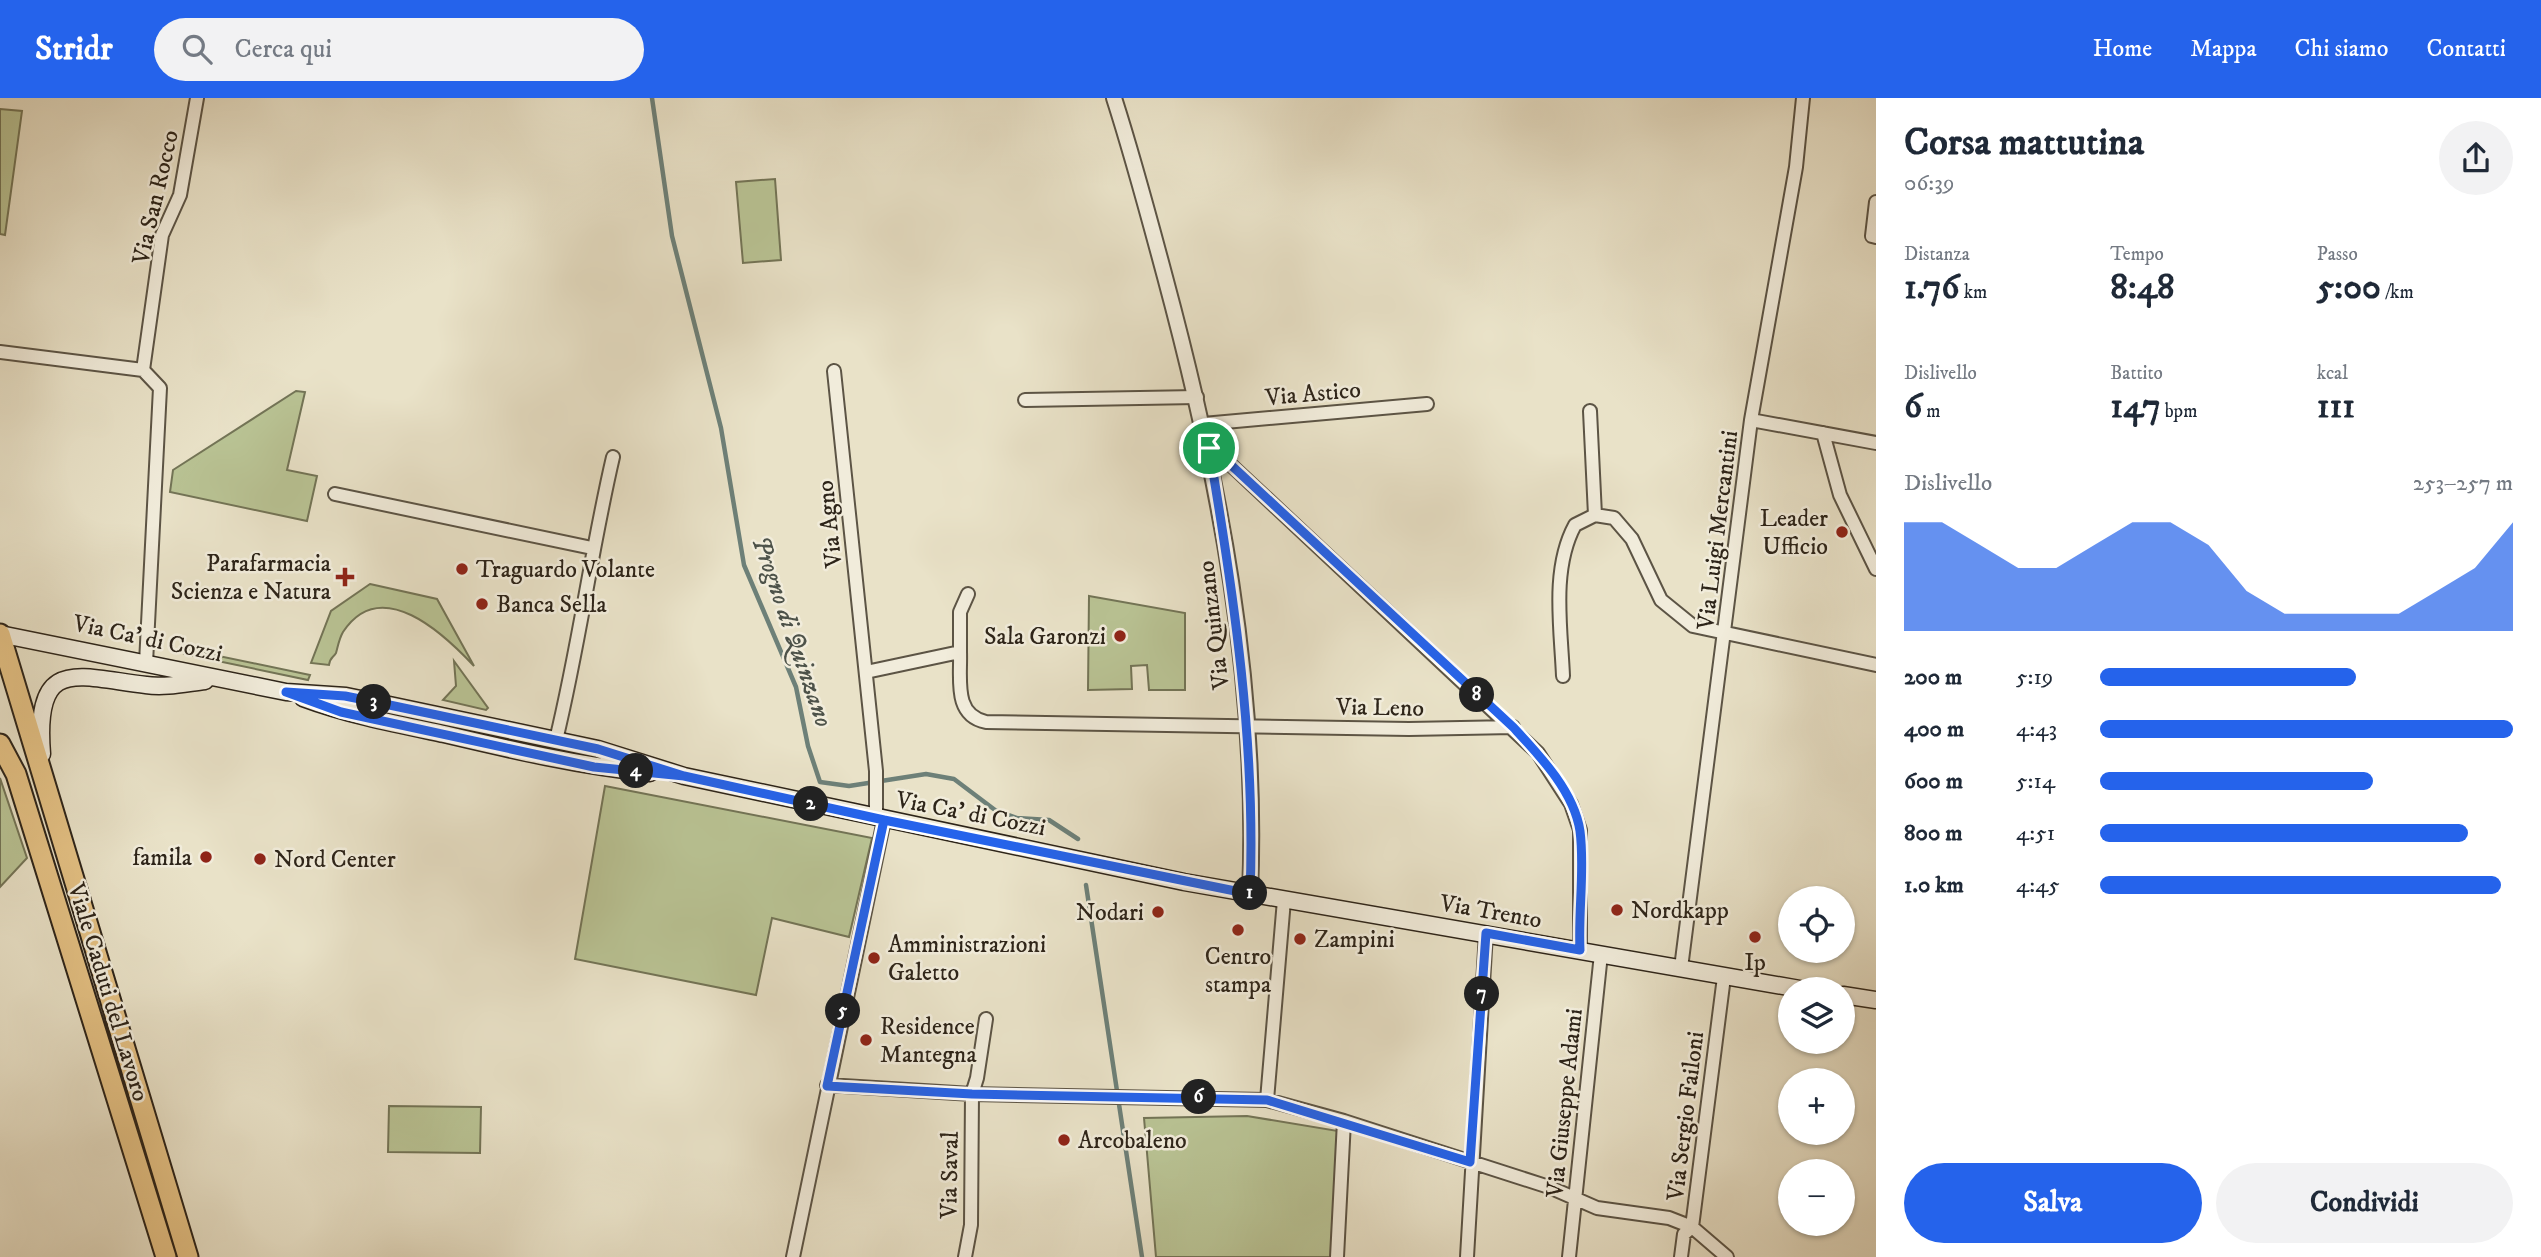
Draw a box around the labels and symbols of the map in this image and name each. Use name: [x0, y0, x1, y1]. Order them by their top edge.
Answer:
street label: Via San Rocco: [126, 127, 186, 268]
street label: Via Astico: [1263, 375, 1362, 413]
pin: [1179, 418, 1239, 478]
street label: Via Luigi Mercantini: [1691, 429, 1745, 632]
street label: Via Agno: [810, 479, 850, 570]
place label: Leader Ufficio: [1760, 504, 1828, 562]
marker: Leader Ufficio: [1834, 524, 1850, 540]
water label: Progno di Quinzano: [743, 531, 840, 732]
place label: Parafarmacia Scienza e Natura: [171, 549, 332, 607]
place label: Traguardo Volante: [476, 555, 655, 585]
street label: Via Quinzano: [1191, 559, 1237, 692]
marker: Traguardo Volante: [454, 561, 470, 577]
marker: Parafarmacia Scienza e Natura: [337, 569, 353, 585]
place label: Banca Sella: [496, 590, 607, 620]
marker: Banca Sella: [474, 596, 490, 612]
street label: Via Ca' di Cozzi: [69, 608, 225, 669]
place label: Sala Garonzi: [984, 622, 1106, 652]
marker: Sala Garonzi: [1112, 628, 1128, 644]
pin: 8: [1460, 678, 1494, 712]
pin: 3: [356, 684, 392, 720]
street label: Via Leno: [1335, 692, 1424, 724]
pin: 4: [618, 754, 654, 788]
street label: Via Ca' di Cozzi: [892, 785, 1048, 843]
pin: 2: [794, 786, 828, 822]
place label: famila: [133, 843, 193, 873]
place label: Nord Center: [274, 845, 396, 875]
marker: famila: [198, 849, 214, 865]
marker: Nord Center: [252, 851, 268, 867]
pin: 1: [1232, 876, 1268, 910]
street label: Viale Caduti del Lavoro: [60, 879, 156, 1105]
street label: Via Trento: [1437, 888, 1544, 936]
place label: Nordkapp: [1631, 896, 1729, 926]
place label: Nodari: [1076, 898, 1144, 928]
marker: Nordkapp: [1609, 902, 1625, 918]
marker: Nodari: [1150, 904, 1166, 920]
marker: Centro stampa: [1230, 922, 1246, 938]
place label: Zampini: [1314, 925, 1395, 955]
marker: Ip: [1747, 929, 1763, 945]
place label: Amministrazioni Galetto: [888, 930, 1046, 988]
marker: Zampini: [1292, 931, 1308, 947]
place label: Centro stampa: [1205, 942, 1272, 1000]
place label: Ip: [1744, 948, 1766, 978]
marker: Amministrazioni Galetto: [866, 950, 882, 966]
pin: 7: [1464, 976, 1500, 1012]
pin: 5: [826, 993, 860, 1028]
street label: Via Giuseppe Adami: [1540, 1007, 1590, 1200]
place label: Residence Mantegna: [880, 1012, 977, 1070]
street label: Via Sergio Failoni: [1661, 1030, 1711, 1204]
marker: Residence Mantegna: [858, 1032, 874, 1048]
pin: 6: [1182, 1080, 1216, 1114]
place label: Arcobaleno: [1078, 1126, 1187, 1156]
street label: Via Saval: [934, 1130, 966, 1220]
marker: Arcobaleno: [1056, 1132, 1072, 1148]

